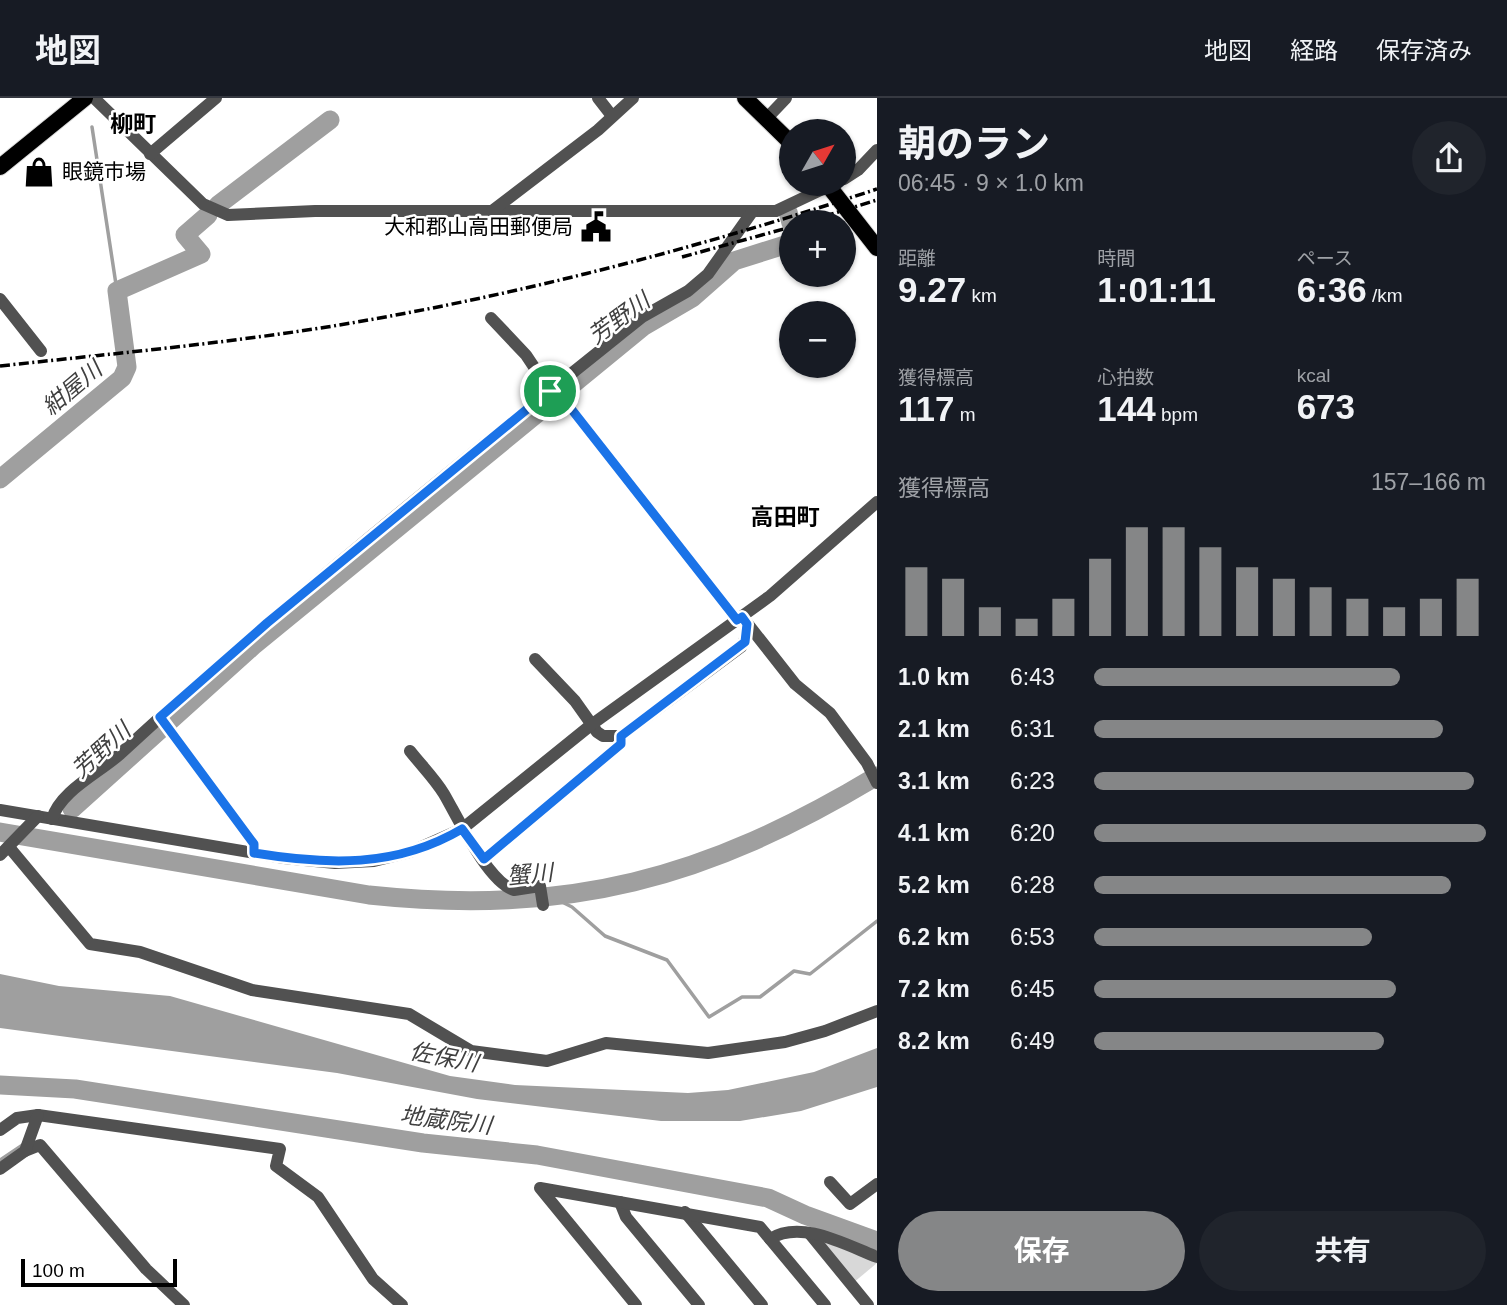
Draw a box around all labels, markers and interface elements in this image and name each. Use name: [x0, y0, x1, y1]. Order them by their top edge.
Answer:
text: 地図: [35, 32, 101, 69]
text: 地図: [1204, 37, 1252, 64]
text: 経路: [1290, 37, 1338, 64]
text: 保存済み: [1376, 37, 1472, 64]
district label: 柳町: [110, 111, 156, 137]
north arrow: [779, 119, 856, 196]
map controls: [779, 119, 856, 378]
button: share: [1412, 121, 1486, 195]
text: 朝のラン: [898, 123, 1050, 165]
shop icon: 眼鏡市場: [22, 155, 56, 189]
place label: 眼鏡市場: [62, 160, 146, 183]
text: 06:45 · 9 × 1.0 km: [898, 170, 1084, 196]
public building icon: 大和郡山高田郵便局: [579, 210, 613, 244]
button: +: [779, 210, 856, 287]
place label: 大和郡山高田郵便局: [384, 215, 573, 238]
text: 距離: [898, 248, 936, 269]
text: 時間: [1097, 248, 1135, 269]
text: ペース: [1297, 248, 1353, 269]
text: 9.27: [898, 270, 966, 309]
text: 1:01:11: [1097, 270, 1216, 309]
text: 6:36: [1297, 270, 1367, 309]
water label: 芳野川: [583, 285, 657, 349]
text: km: [966, 285, 997, 306]
text: /km: [1367, 285, 1403, 306]
button: −: [779, 301, 856, 378]
water label: 紺屋川: [37, 354, 109, 420]
pin: [520, 361, 580, 421]
text: kcal: [1297, 365, 1330, 386]
text: 獲得標高: [898, 367, 974, 388]
text: 心拍数: [1097, 367, 1154, 388]
icon: arrive: [531, 372, 569, 410]
text: 673: [1297, 387, 1355, 426]
text: 117: [898, 389, 954, 428]
text: 144: [1097, 389, 1156, 428]
text: m: [954, 404, 976, 425]
text: bpm: [1156, 404, 1198, 425]
text: 157–166 m: [1371, 469, 1486, 495]
text: 獲得標高: [898, 475, 990, 501]
district label: 高田町: [751, 504, 820, 530]
text: 1.0 km: [898, 664, 970, 690]
text: 6:43: [1010, 664, 1055, 690]
water label: 芳野川: [67, 715, 138, 783]
text: 2.1 km: [898, 716, 970, 742]
text: 6:31: [1010, 716, 1055, 742]
text: 3.1 km: [898, 768, 970, 794]
text: 6:23: [1010, 768, 1055, 794]
text: 4.1 km: [898, 820, 970, 846]
text: 6:20: [1010, 820, 1055, 846]
water label: 蟹川: [506, 859, 557, 889]
text: 5.2 km: [898, 872, 970, 898]
text: 6:28: [1010, 872, 1055, 898]
text: 6.2 km: [898, 924, 970, 950]
text: 6:53: [1010, 924, 1055, 950]
text: 7.2 km: [898, 976, 970, 1002]
text: 6:45: [1010, 976, 1055, 1002]
text: 8.2 km: [898, 1028, 970, 1054]
text: 6:49: [1010, 1028, 1055, 1054]
water label: 佐保川: [408, 1038, 483, 1077]
water label: 地蔵院川: [399, 1101, 496, 1139]
button: 保存: [898, 1211, 1185, 1291]
button: 共有: [1199, 1211, 1486, 1291]
scale bar: [21, 1256, 177, 1288]
text: 100 m: [32, 1260, 85, 1281]

